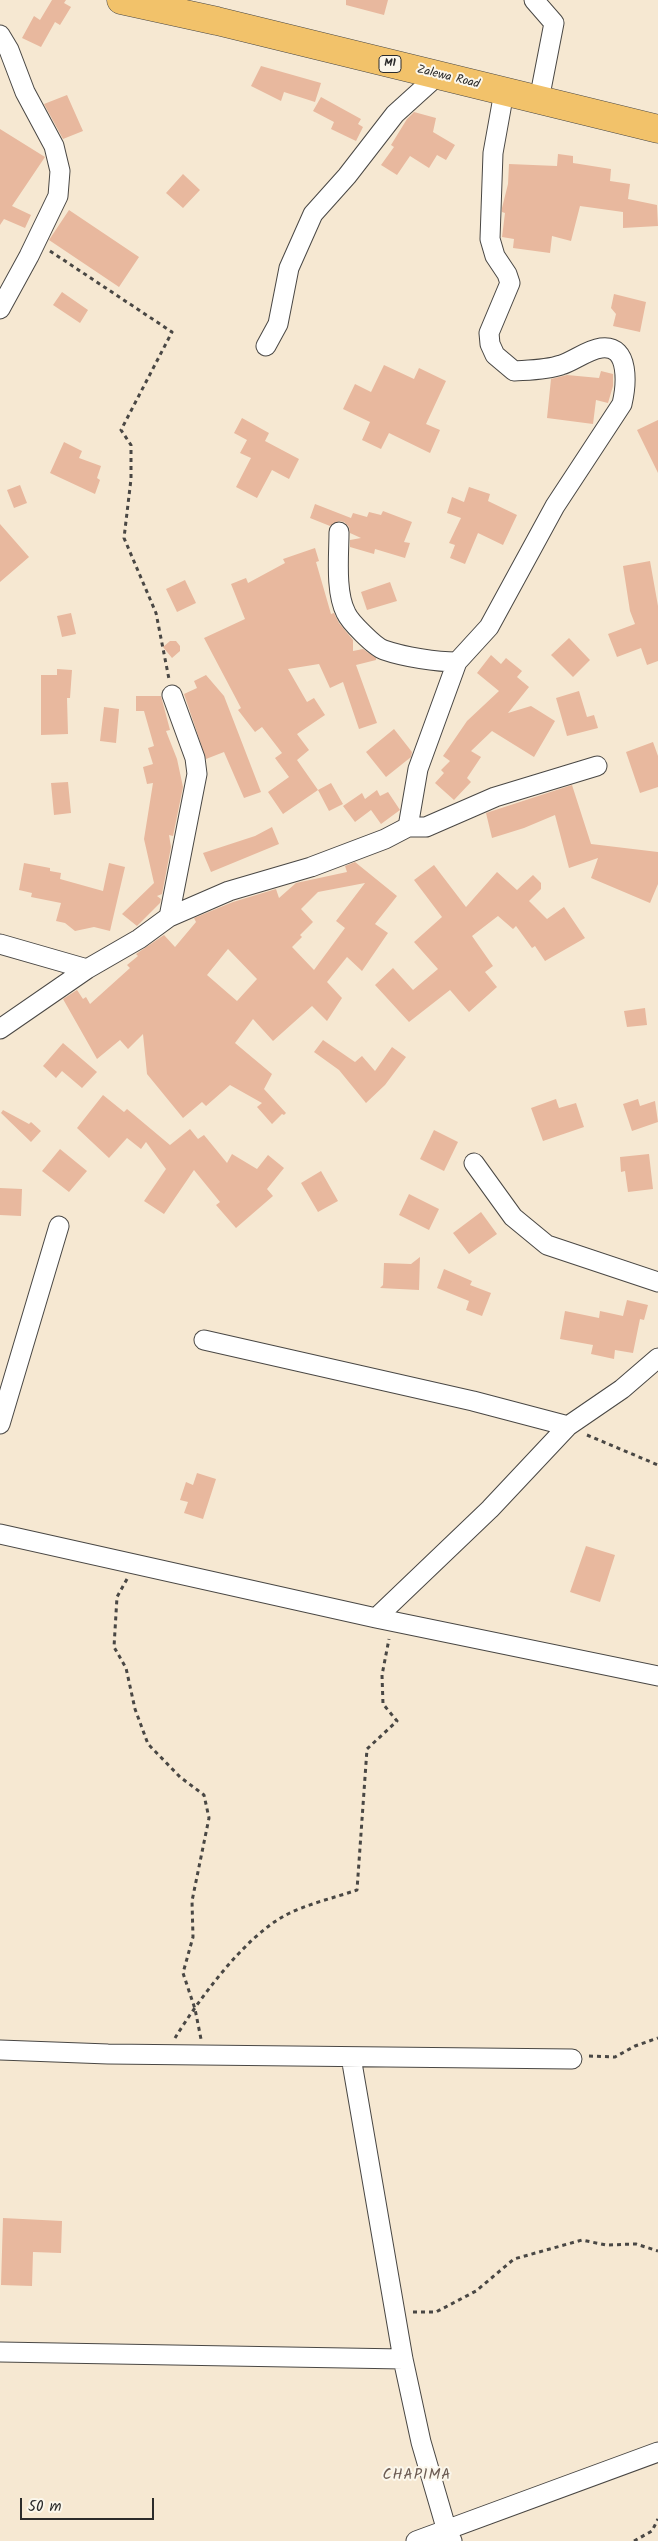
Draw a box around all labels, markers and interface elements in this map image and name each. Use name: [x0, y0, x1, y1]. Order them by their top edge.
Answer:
road number: M1: [379, 56, 401, 72]
street label: Zalewa Road: [415, 63, 481, 93]
district label: CHAPIMA: [382, 2467, 452, 2485]
scale bar: [22, 2488, 156, 2520]
text: 50 m: [28, 2495, 62, 2519]

